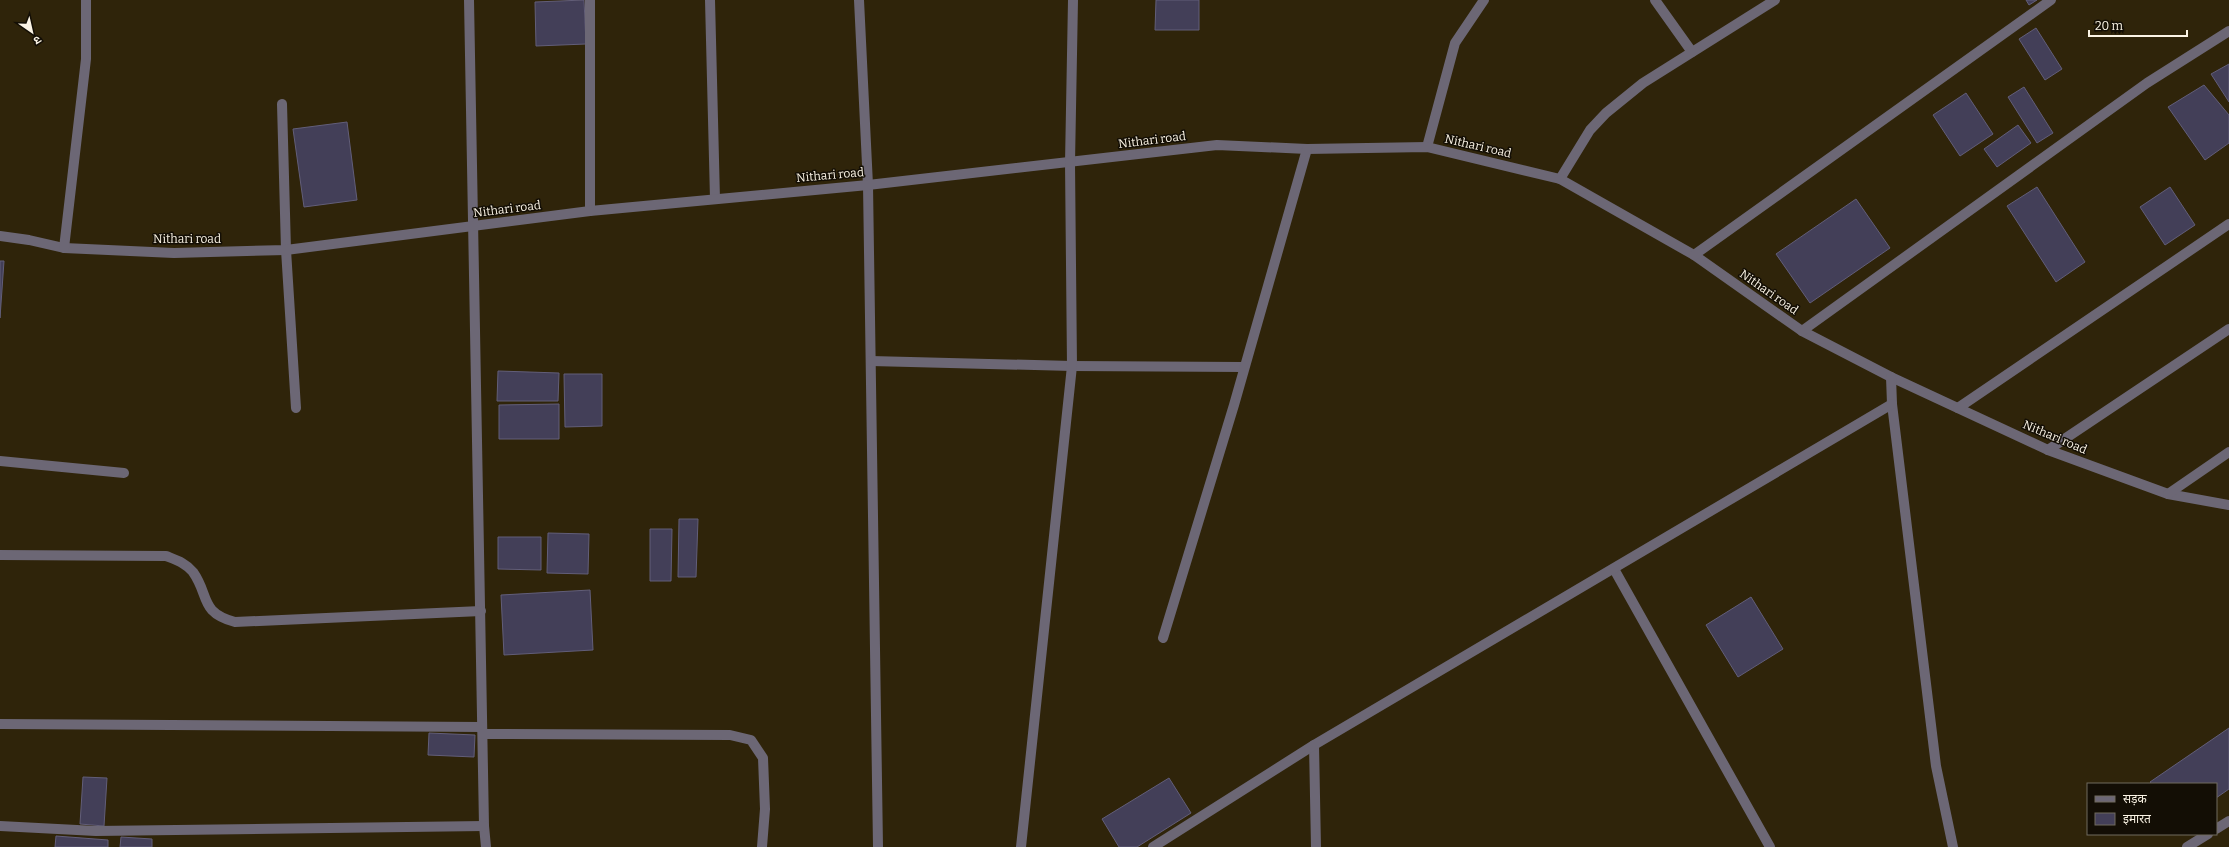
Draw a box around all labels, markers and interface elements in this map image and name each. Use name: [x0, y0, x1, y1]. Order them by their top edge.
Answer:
north arrow: [12, 12, 52, 52]
scale bar: [2089, 12, 2187, 38]
text: 20 m: [2095, 19, 2124, 33]
text: उ: [31, 33, 44, 47]
street label: Nithari road: [1117, 129, 1187, 151]
street label: Nithari road: [1443, 132, 1513, 160]
street label: Nithari road: [795, 165, 865, 185]
street label: Nithari road: [472, 198, 542, 220]
street label: Nithari road: [153, 232, 221, 246]
street label: Nithari road: [1737, 267, 1801, 317]
street label: Nithari road: [2021, 417, 2089, 457]
legend: [2087, 783, 2217, 835]
text: सड़क: [2123, 792, 2148, 806]
text: इमारत: [2123, 812, 2152, 826]

